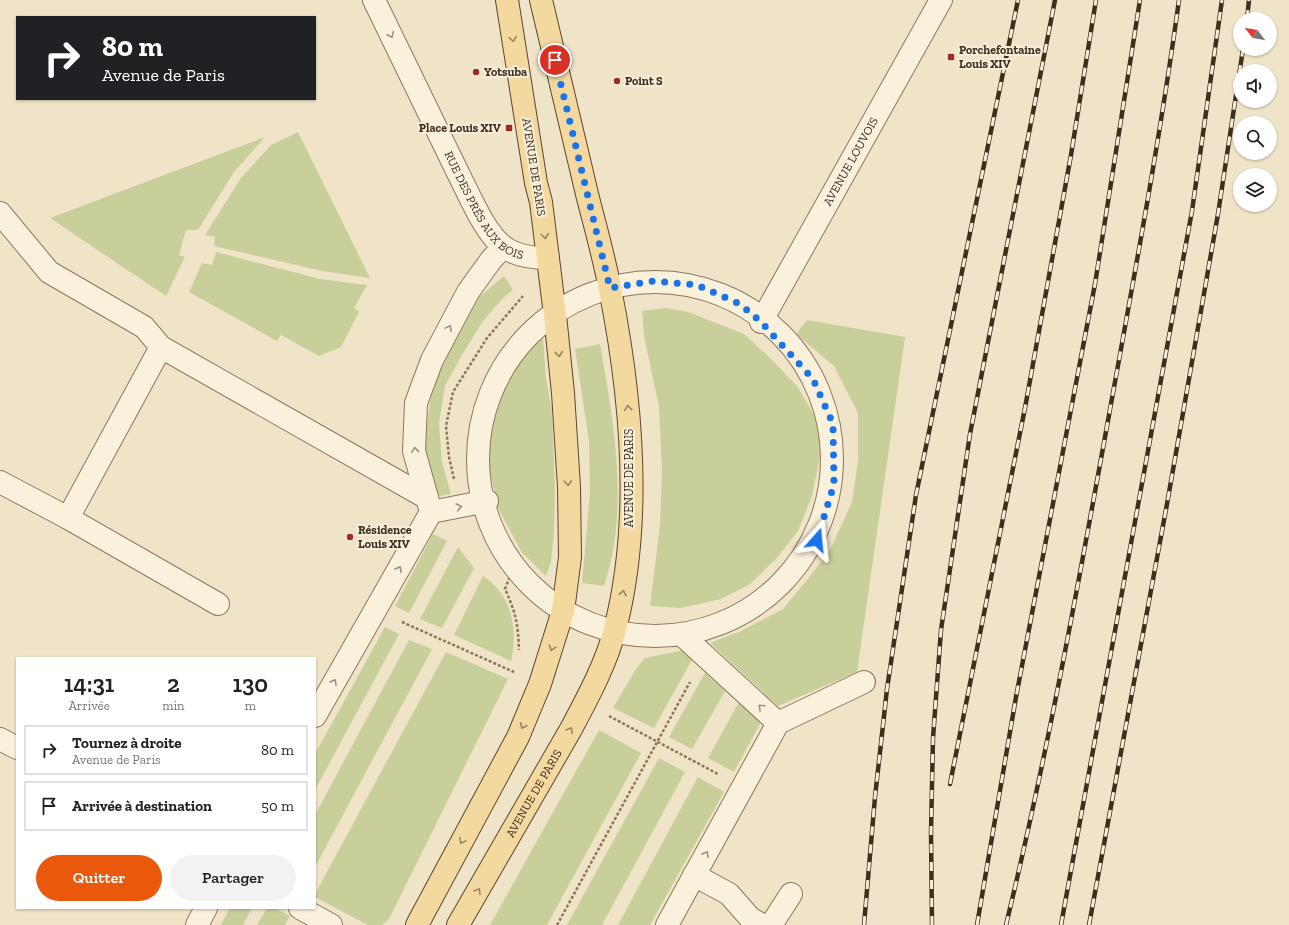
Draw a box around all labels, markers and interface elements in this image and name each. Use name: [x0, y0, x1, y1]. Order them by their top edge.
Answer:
north arrow: [1233, 12, 1277, 56]
map controls: [1233, 12, 1277, 212]
text: 80 m: [102, 30, 163, 63]
one-way arrow: [386, 31, 394, 38]
icon: right: [36, 32, 88, 84]
one-way arrow: [508, 35, 517, 42]
pin: [538, 43, 572, 77]
place label: Porchefontaine Louis XIV: [959, 43, 1041, 71]
icon: arrive: [544, 49, 566, 71]
marker: Porchefontaine Louis XIV: [946, 52, 956, 62]
text: Avenue de Paris: [102, 64, 225, 86]
button: sound: [1233, 64, 1277, 108]
place label: Yotsuba: [484, 65, 527, 79]
marker: Yotsuba: [471, 67, 481, 77]
place label: Point S: [625, 74, 663, 88]
marker: Point S: [612, 76, 622, 86]
street label: AVENUE LOUVOIS: [820, 115, 881, 208]
button: search: [1233, 116, 1277, 160]
street label: AVENUE DE PARIS: [519, 117, 549, 217]
place label: Place Louis XIV: [419, 121, 502, 135]
marker: Place Louis XIV: [504, 123, 514, 133]
street label: RUE DES PRÉS AUX BOIS: [441, 149, 525, 262]
button: layers: [1233, 168, 1277, 212]
one-way arrow: [540, 233, 549, 239]
one-way arrow: [444, 324, 452, 332]
one-way arrow: [554, 350, 563, 357]
one-way arrow: [623, 405, 632, 411]
street label: AVENUE DE PARIS: [622, 429, 636, 527]
one-way arrow: [411, 447, 420, 453]
one-way arrow: [564, 480, 573, 486]
one-way arrow: [456, 503, 462, 511]
position arrow: [796, 519, 838, 561]
place label: Résidence Louis XIV: [358, 523, 412, 551]
marker: Résidence Louis XIV: [345, 532, 355, 542]
one-way arrow: [394, 566, 401, 574]
one-way arrow: [619, 590, 627, 596]
one-way arrow: [548, 644, 556, 651]
text: 14:31: [64, 669, 114, 698]
text: 2: [167, 669, 180, 698]
text: 130: [232, 669, 268, 698]
one-way arrow: [330, 679, 337, 687]
text: Arrivée: [68, 698, 110, 713]
text: min: [162, 698, 185, 713]
text: m: [245, 698, 256, 713]
one-way arrow: [759, 705, 766, 712]
one-way arrow: [519, 723, 527, 730]
one-way arrow: [566, 727, 573, 734]
text: Tournez à droite: [72, 734, 182, 752]
icon: right: [38, 739, 60, 761]
text: 80 m: [261, 741, 294, 759]
street label: AVENUE DE PARIS: [503, 747, 565, 840]
text: Avenue de Paris: [72, 752, 161, 767]
icon: arrive: [38, 795, 60, 817]
text: Arrivée à destination: [72, 797, 212, 815]
text: 50 m: [261, 797, 294, 815]
one-way arrow: [459, 837, 466, 844]
one-way arrow: [701, 851, 709, 858]
button: Quitter: [36, 855, 162, 901]
button: Partager: [170, 855, 296, 901]
one-way arrow: [473, 888, 480, 895]

